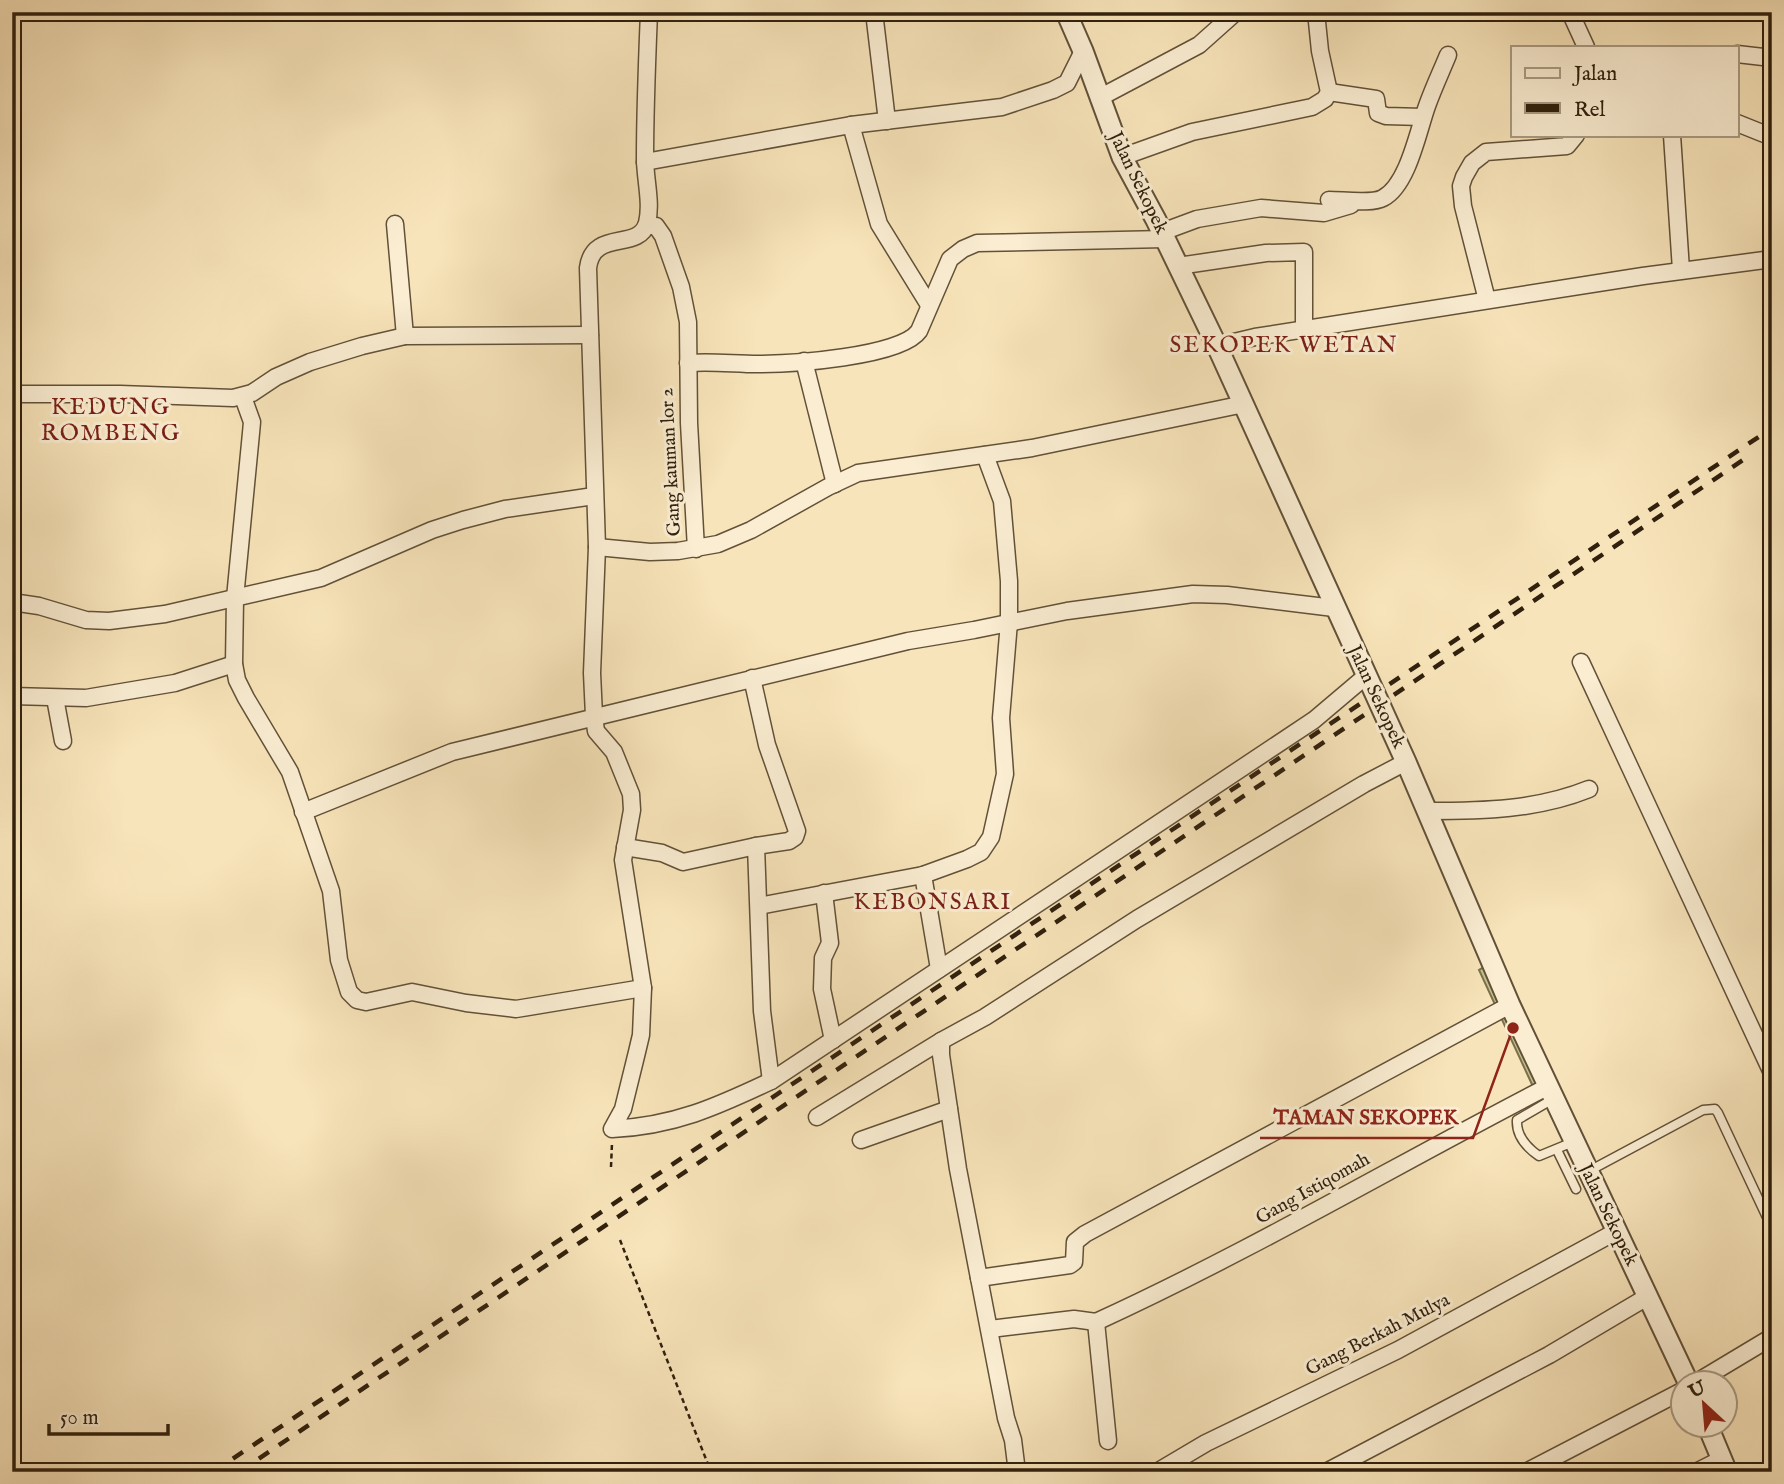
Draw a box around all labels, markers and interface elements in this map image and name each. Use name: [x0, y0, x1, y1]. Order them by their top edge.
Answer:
legend: [1511, 46, 1738, 136]
text: Jalan: [1572, 61, 1617, 88]
text: Rel: [1574, 97, 1606, 124]
street label: Jalan Sekopek: [1102, 126, 1173, 239]
district label: SEKOPEK WETAN: [1169, 331, 1399, 360]
street label: Gang kauman lor 2: [655, 387, 687, 537]
district label: KEDUNG ROMBENG: [41, 393, 181, 448]
street label: Jalan Sekopek: [1341, 640, 1411, 753]
district label: KEBONSARI: [854, 888, 1012, 917]
callout: TAMAN SEKOPEK: [1260, 1096, 1473, 1138]
text: TAMAN SEKOPEK: [1273, 1105, 1459, 1132]
street label: Gang Istiqomah: [1252, 1148, 1374, 1230]
street label: Jalan Sekopek: [1572, 1158, 1643, 1271]
street label: Gang Berkah Mulya: [1302, 1288, 1455, 1382]
north arrow: [1668, 1368, 1738, 1438]
text: U: [1684, 1376, 1711, 1405]
scale bar: [49, 1393, 168, 1437]
text: 50 m: [60, 1405, 99, 1432]

